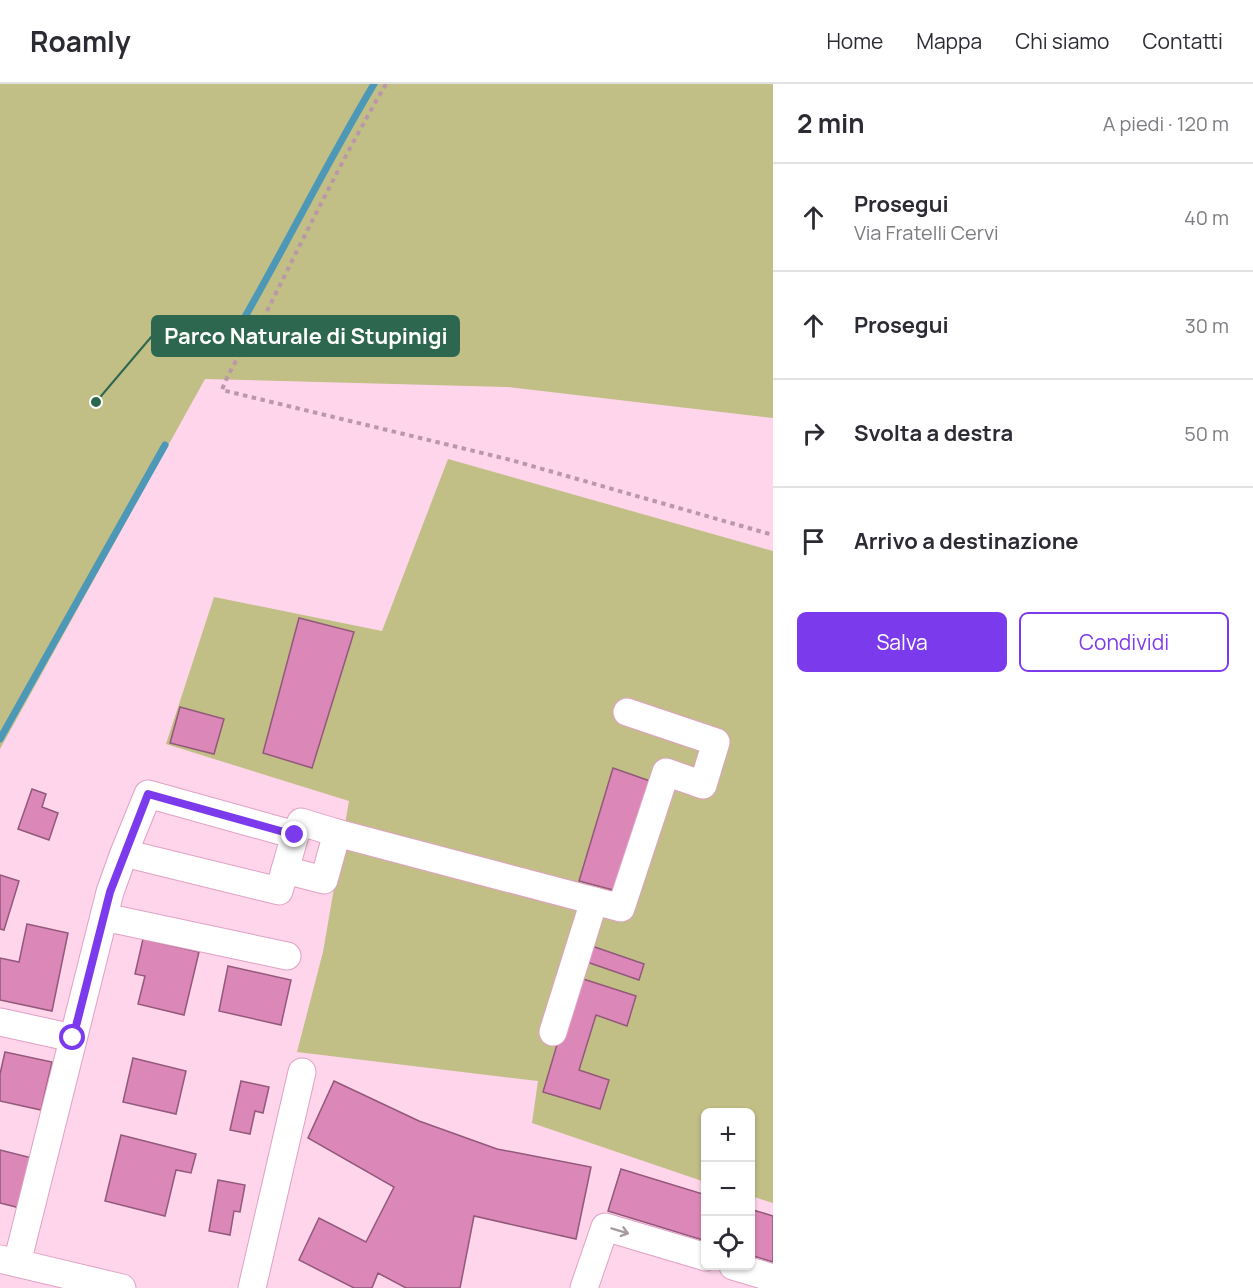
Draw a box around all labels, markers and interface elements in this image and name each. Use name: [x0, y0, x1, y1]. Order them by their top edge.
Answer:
text: Roamly: [30, 22, 131, 60]
text: Home: [826, 27, 883, 55]
text: Mappa: [916, 27, 982, 55]
text: Chi siamo: [1015, 27, 1110, 55]
text: Contatti: [1143, 27, 1223, 55]
text: 2 min: [797, 105, 865, 141]
text: A piedi · 120 m: [1103, 110, 1229, 137]
text: Prosegui: [854, 189, 949, 219]
icon: ahead: [797, 201, 830, 234]
text: 40 m: [1184, 204, 1229, 231]
text: Via Fratelli Cervi: [854, 219, 999, 246]
icon: ahead: [797, 309, 830, 342]
text: Prosegui: [854, 310, 949, 340]
text: 30 m: [1185, 312, 1229, 339]
callout: Parco Naturale di Stupinigi: [152, 316, 459, 356]
text: Parco Naturale di Stupinigi: [164, 321, 448, 351]
icon: right: [797, 417, 830, 450]
text: Svolta a destra: [854, 418, 1013, 448]
text: 50 m: [1184, 420, 1229, 447]
icon: arrive: [797, 525, 830, 558]
text: Arrivo a destinazione: [854, 526, 1078, 556]
button: Salva: [797, 612, 1007, 672]
button: Condividi: [1019, 612, 1229, 672]
route end: [281, 821, 307, 847]
route start: [59, 1024, 85, 1050]
map controls: [701, 1108, 755, 1270]
button: +: [701, 1108, 755, 1162]
button: −: [701, 1162, 755, 1216]
button: locate: [701, 1216, 755, 1270]
one-way arrow: [610, 1226, 629, 1237]

